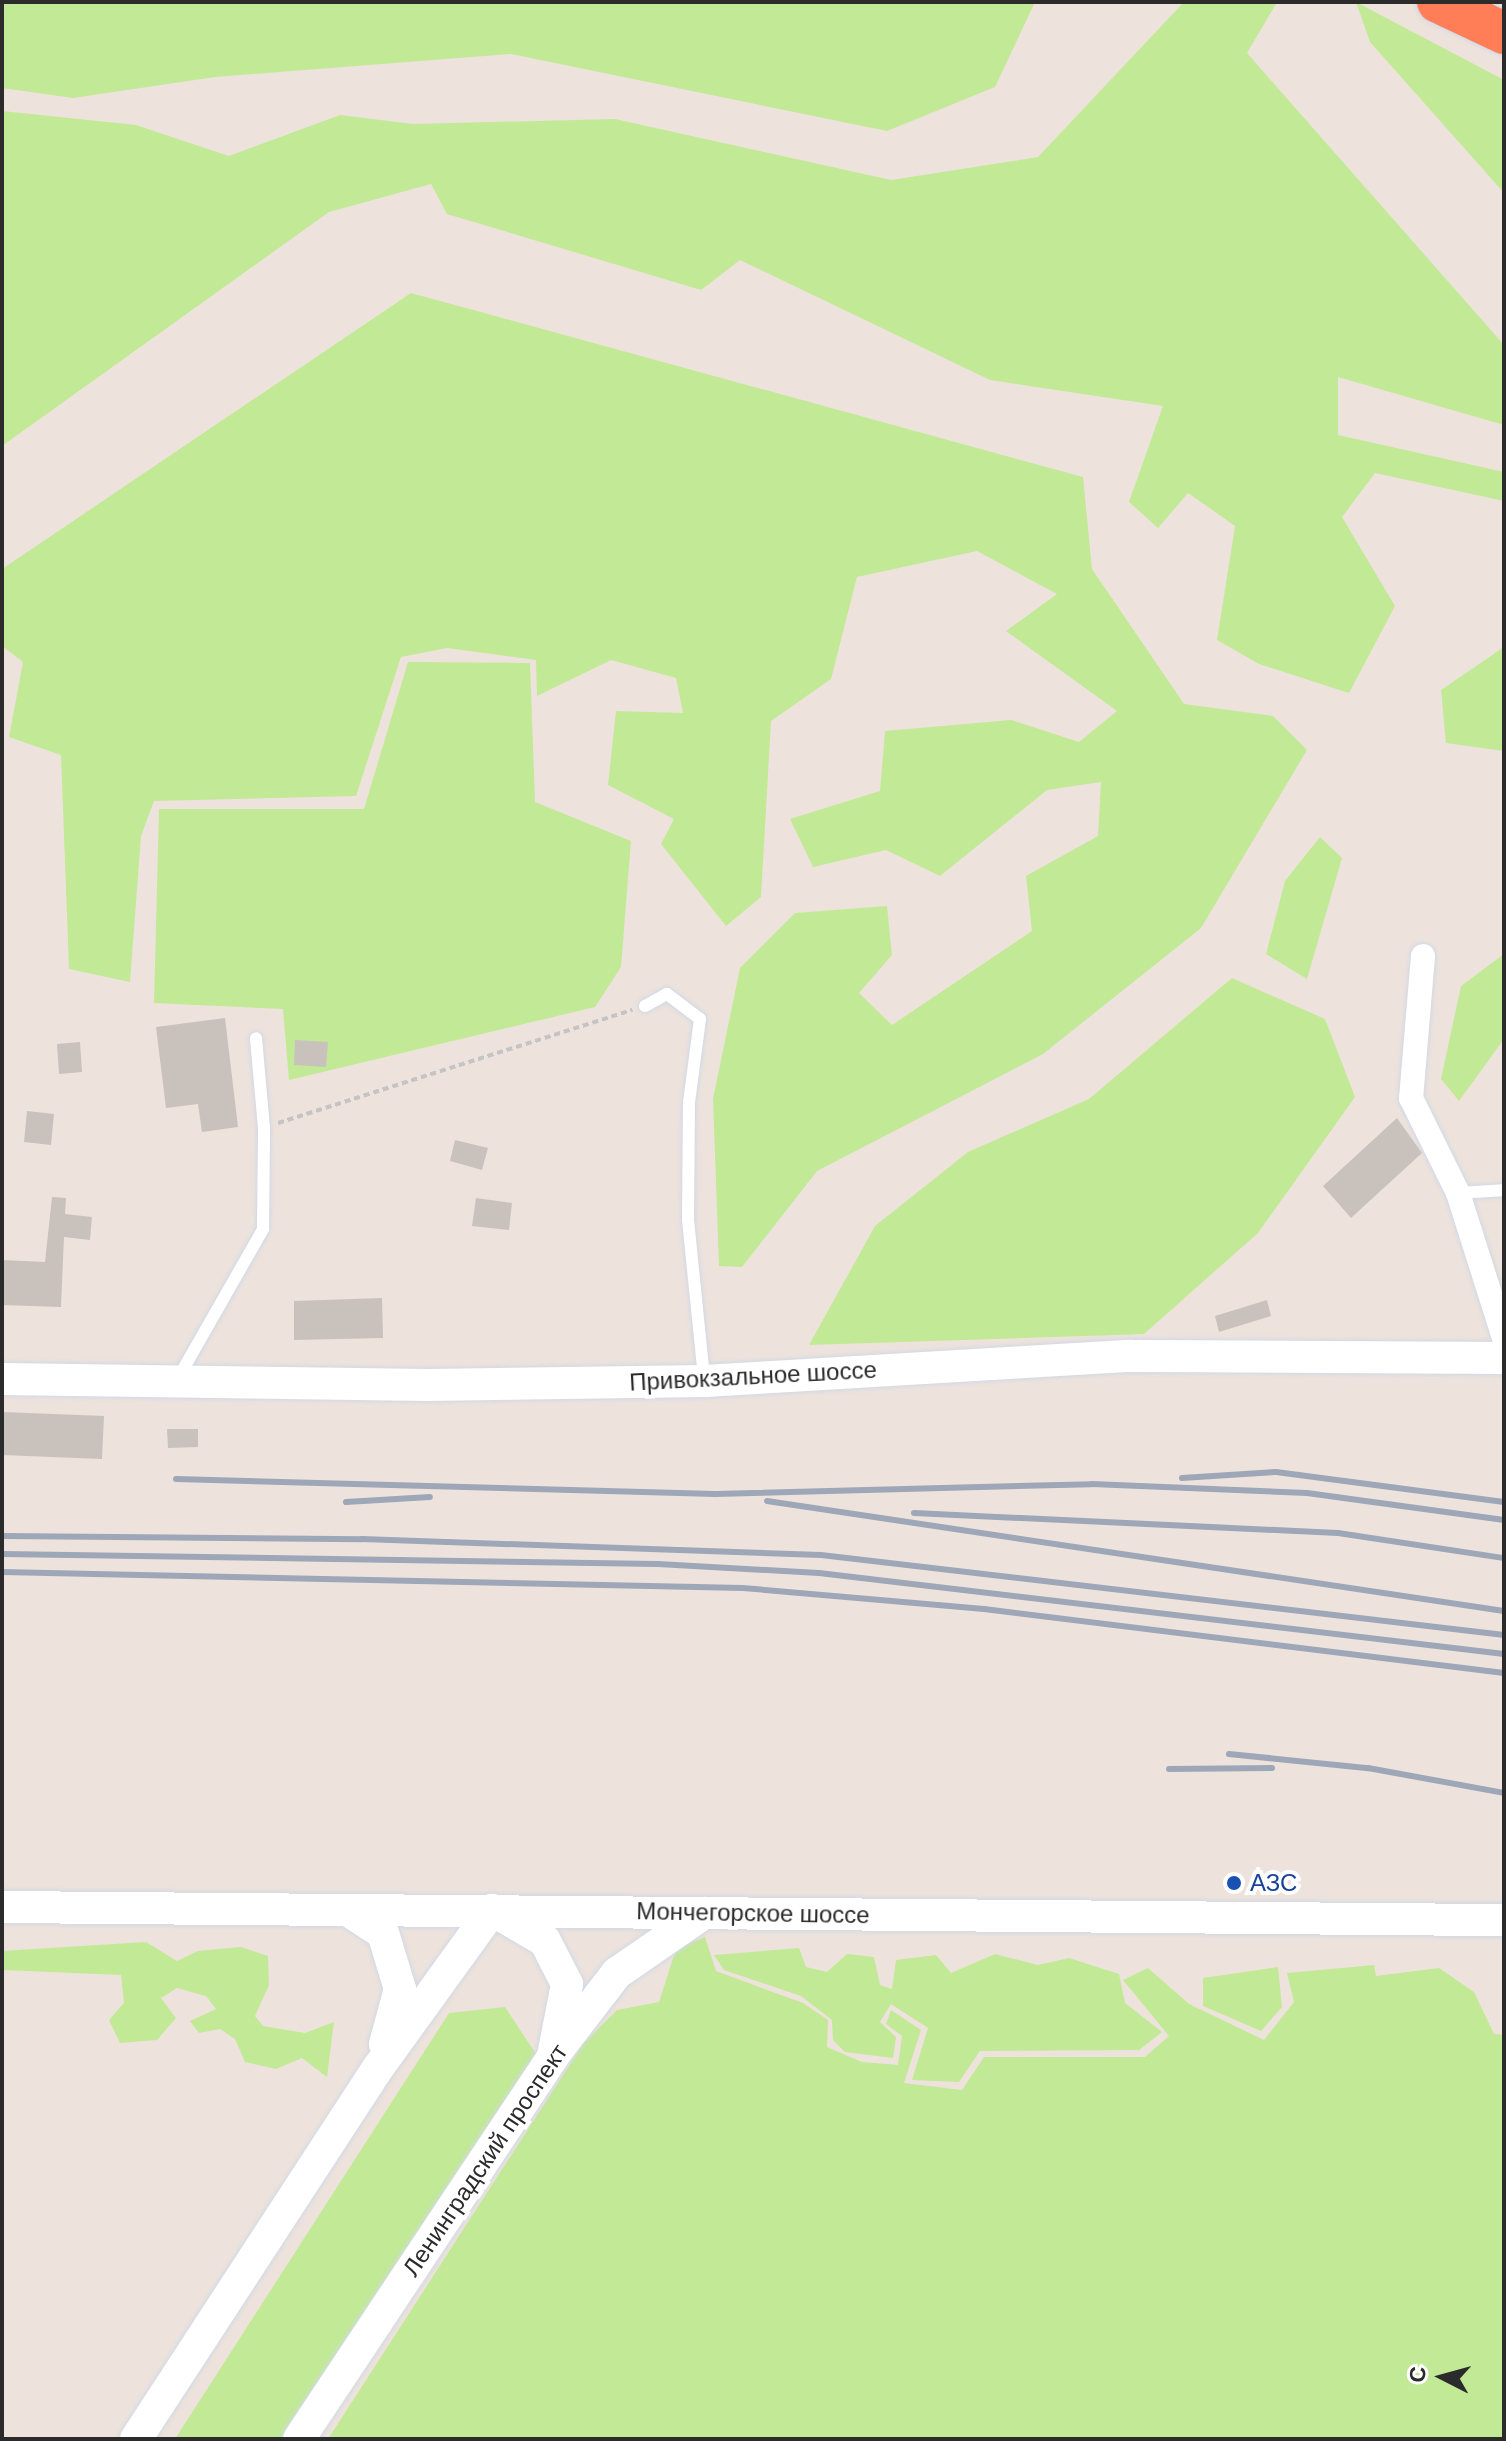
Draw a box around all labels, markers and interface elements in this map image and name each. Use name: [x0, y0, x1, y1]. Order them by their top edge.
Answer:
street label: Привокзальное шоссе: [629, 1355, 877, 1397]
place label: АЗС: [1250, 1869, 1297, 1897]
marker: АЗС: [1225, 1874, 1243, 1892]
street label: Мончегорское шоссе: [636, 1897, 870, 1929]
street label: Ленинградский проспект: [396, 2038, 574, 2282]
north arrow: [1402, 2337, 1482, 2417]
text: С: [1402, 2365, 1433, 2384]

